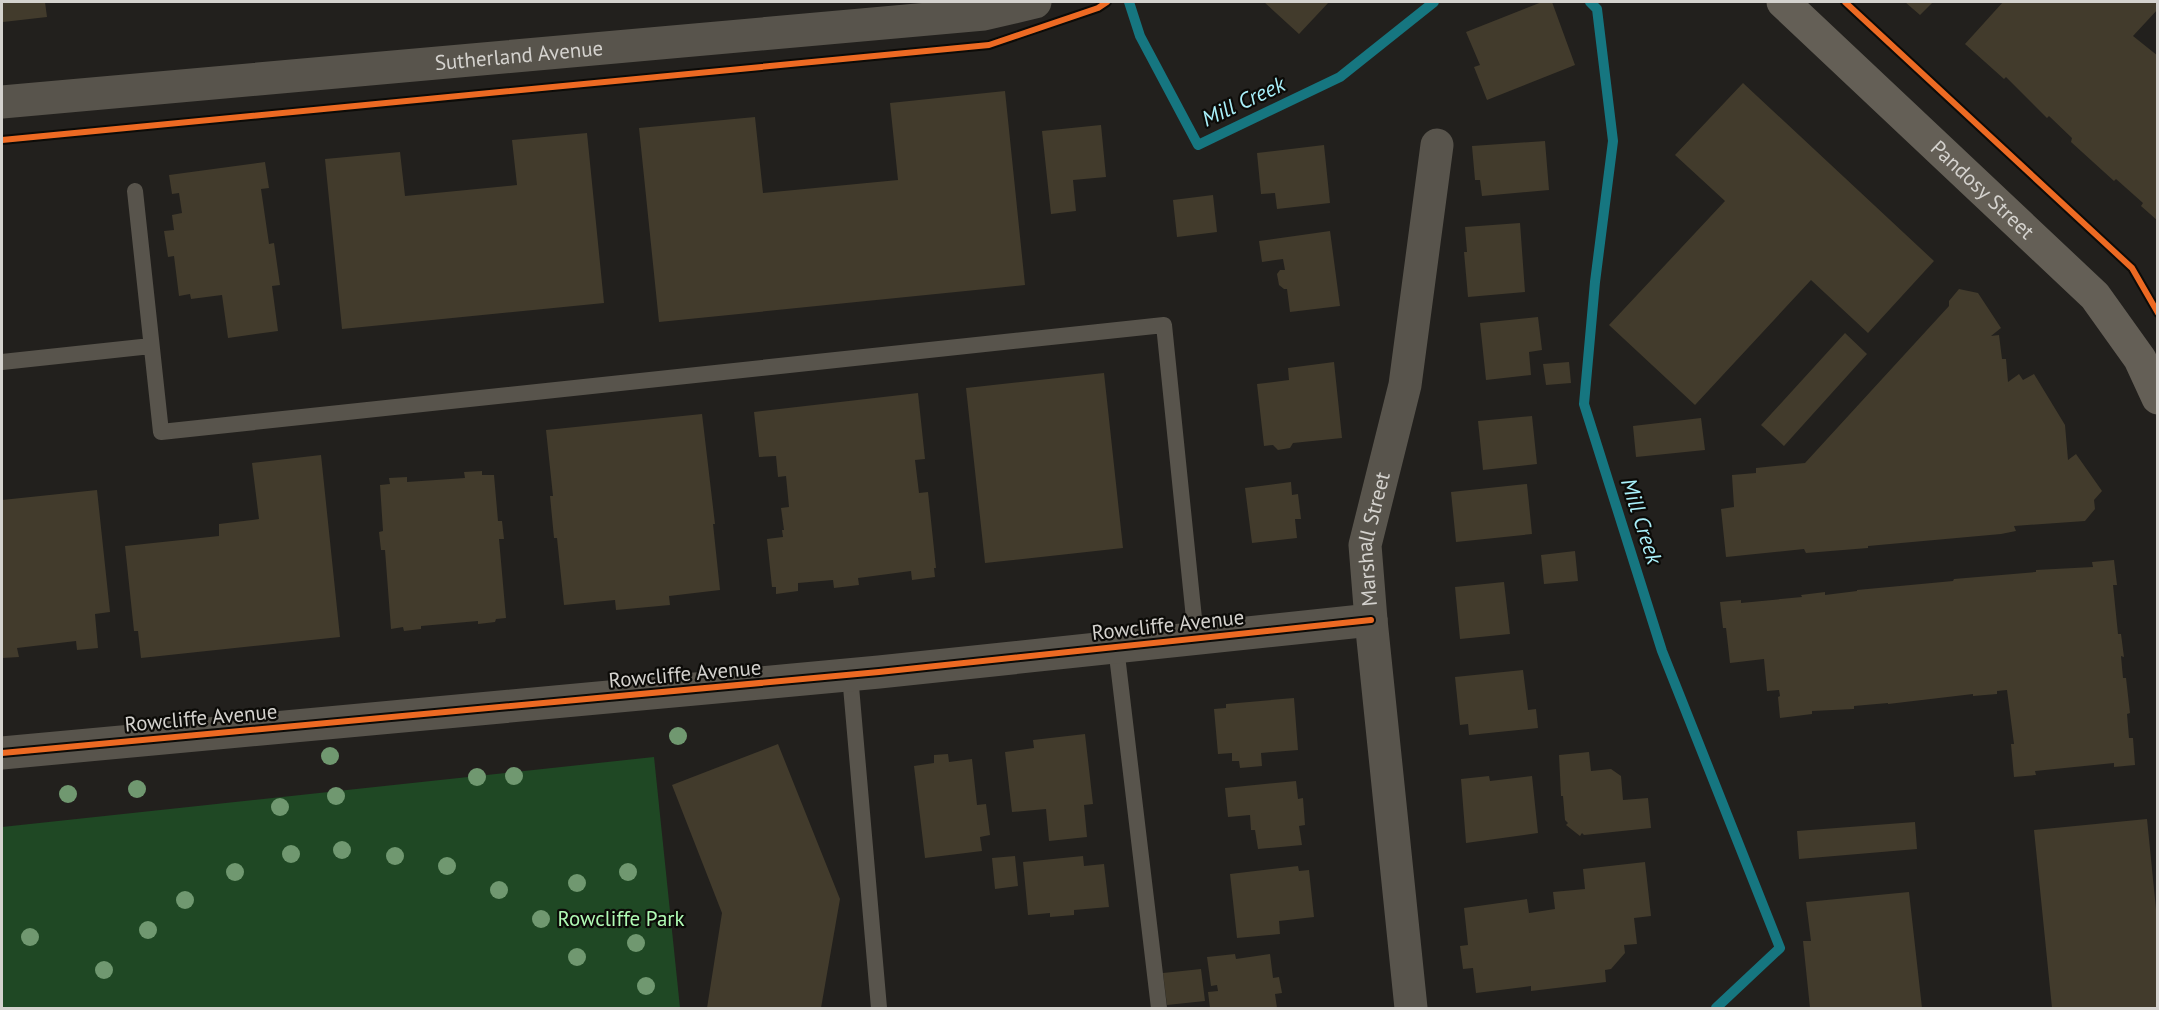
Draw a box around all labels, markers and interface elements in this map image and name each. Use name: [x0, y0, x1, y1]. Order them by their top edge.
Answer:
street label: Sutherland Avenue: [434, 34, 604, 76]
water label: Mill Creek: [1197, 69, 1290, 132]
street label: Pandosy Street: [1925, 134, 2040, 245]
street label: Marshall Street: [1351, 469, 1396, 607]
water label: Mill Creek: [1615, 474, 1669, 569]
street label: Rowcliffe Avenue: [1090, 603, 1246, 646]
street label: Rowcliffe Avenue: [607, 653, 762, 694]
street label: Rowcliffe Avenue: [123, 697, 278, 738]
park label: Rowcliffe Park: [557, 905, 685, 932]

